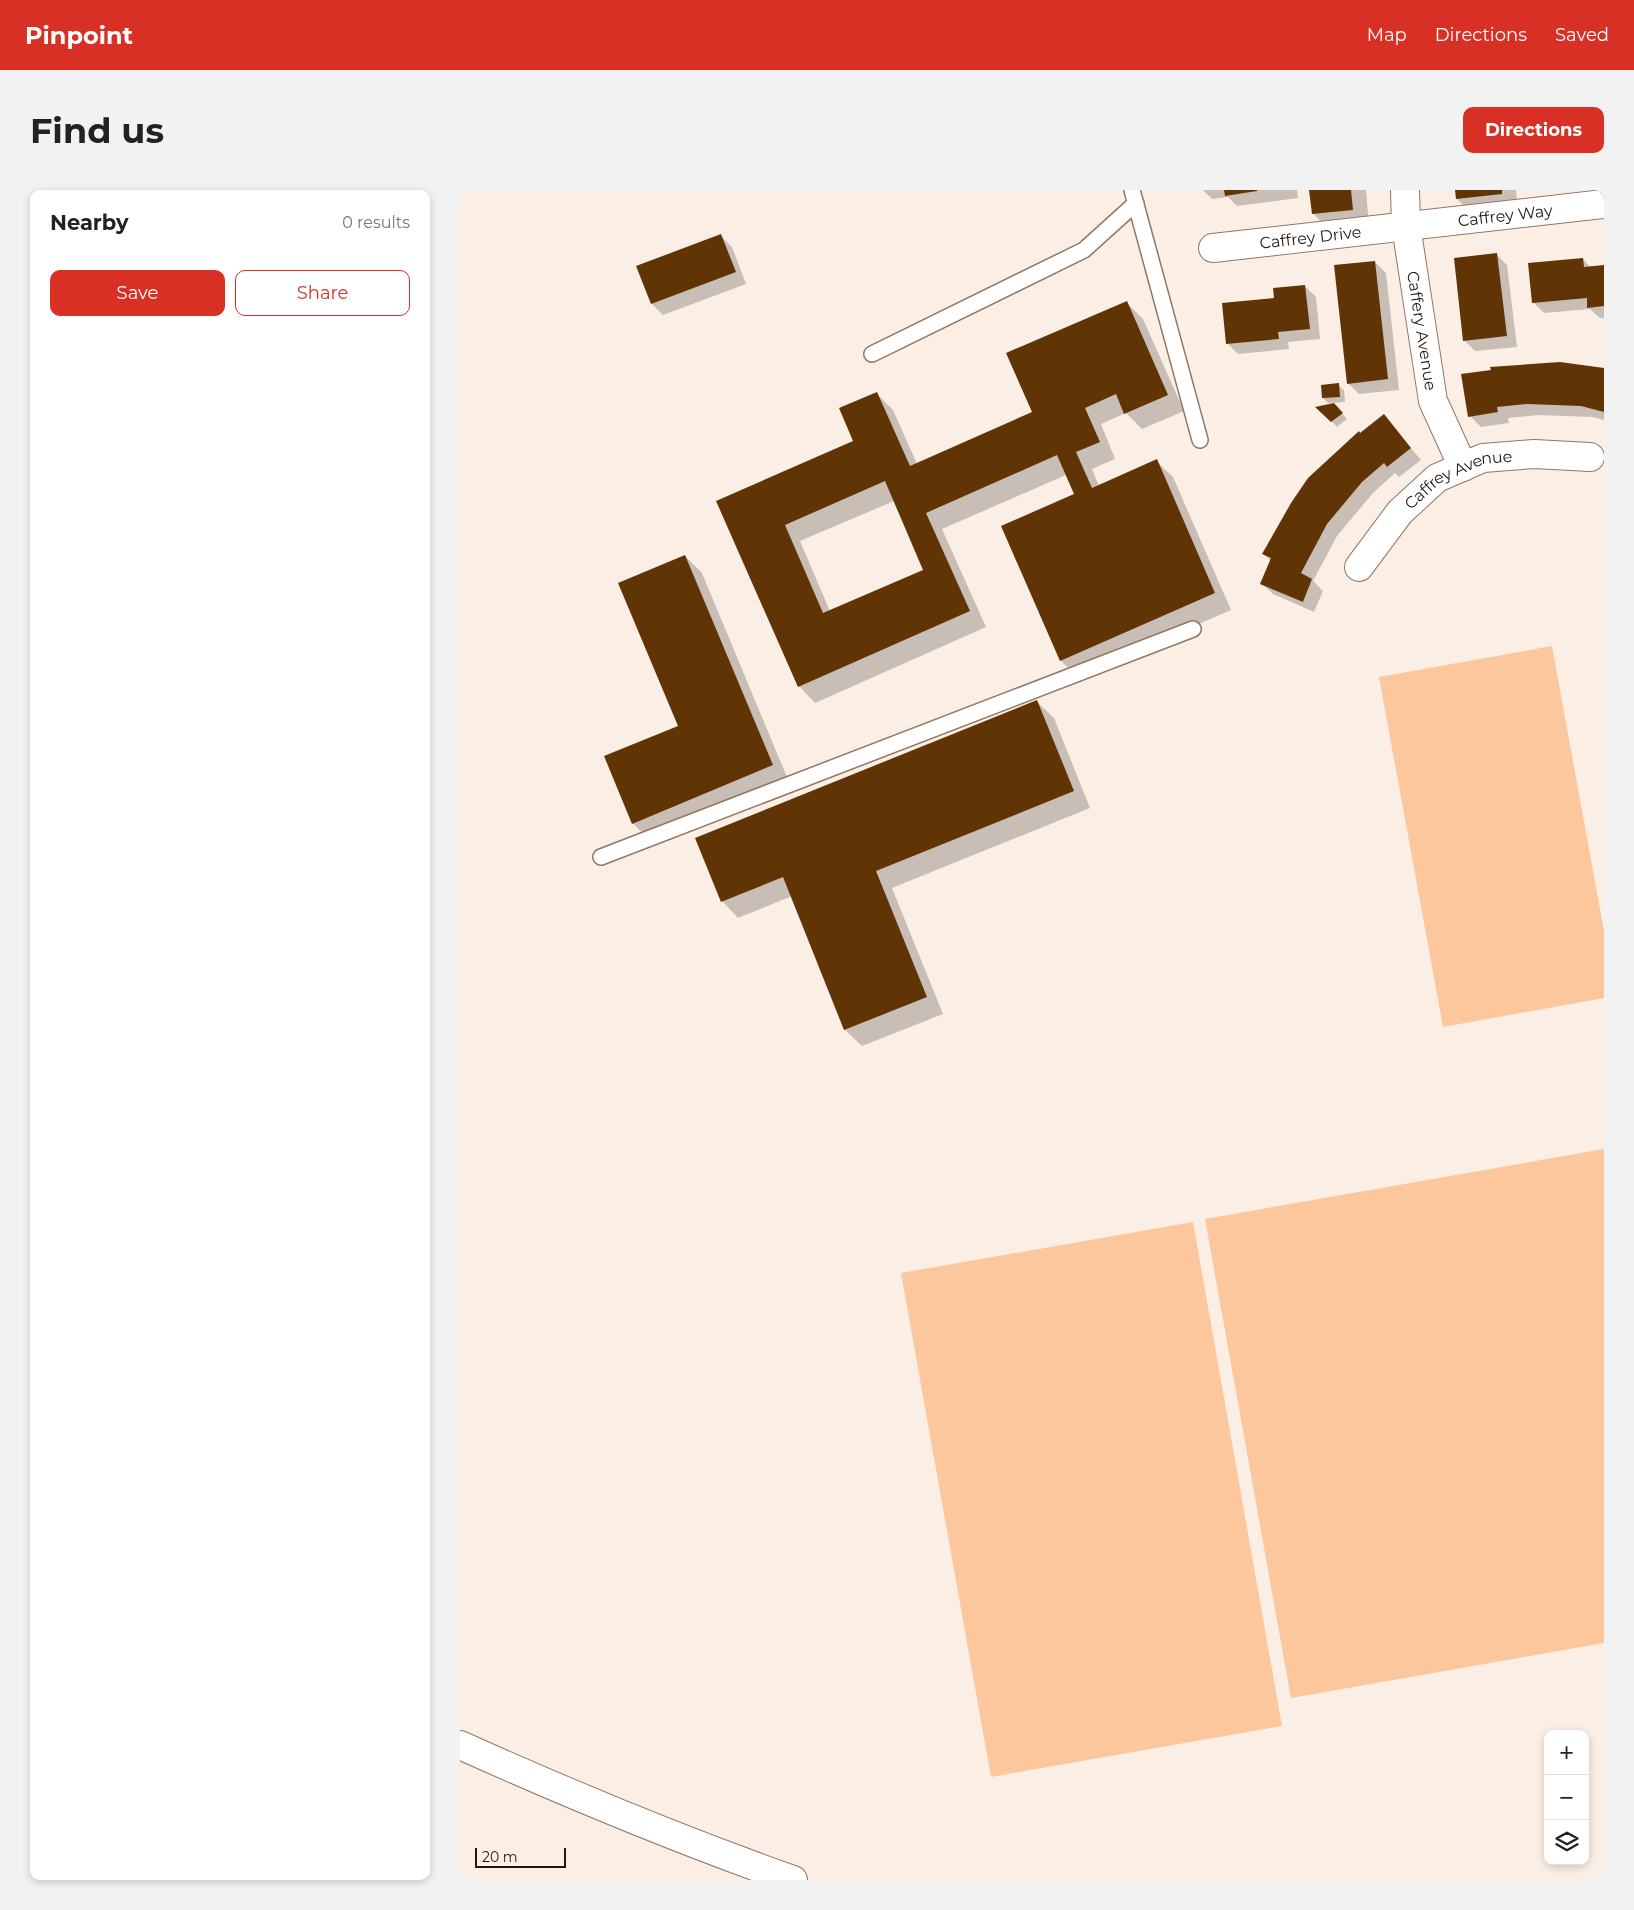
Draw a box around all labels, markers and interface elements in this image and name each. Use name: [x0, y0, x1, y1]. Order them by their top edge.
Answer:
text: Pinpoint: [25, 21, 133, 50]
text: Map: [1367, 24, 1407, 46]
text: Directions: [1435, 24, 1527, 46]
text: Saved: [1555, 24, 1609, 46]
button: Directions: [1463, 107, 1604, 153]
text: Find us: [30, 109, 164, 152]
street label: Caffrey Way: [1457, 200, 1554, 230]
text: Nearby: [50, 210, 129, 235]
text: 0 results: [342, 213, 410, 232]
street label: Caffrey Drive: [1259, 222, 1362, 252]
button: Save: [50, 270, 225, 316]
button: Share: [235, 270, 410, 316]
street label: Caffery Avenue: [1404, 270, 1441, 392]
street label: Caffrey Avenue: [1400, 446, 1513, 513]
map controls: [1544, 1730, 1589, 1865]
button: +: [1544, 1730, 1589, 1775]
button: −: [1544, 1775, 1589, 1820]
button: layers: [1544, 1820, 1589, 1865]
scale bar: [475, 1845, 566, 1868]
text: 20 m: [482, 1848, 518, 1866]

